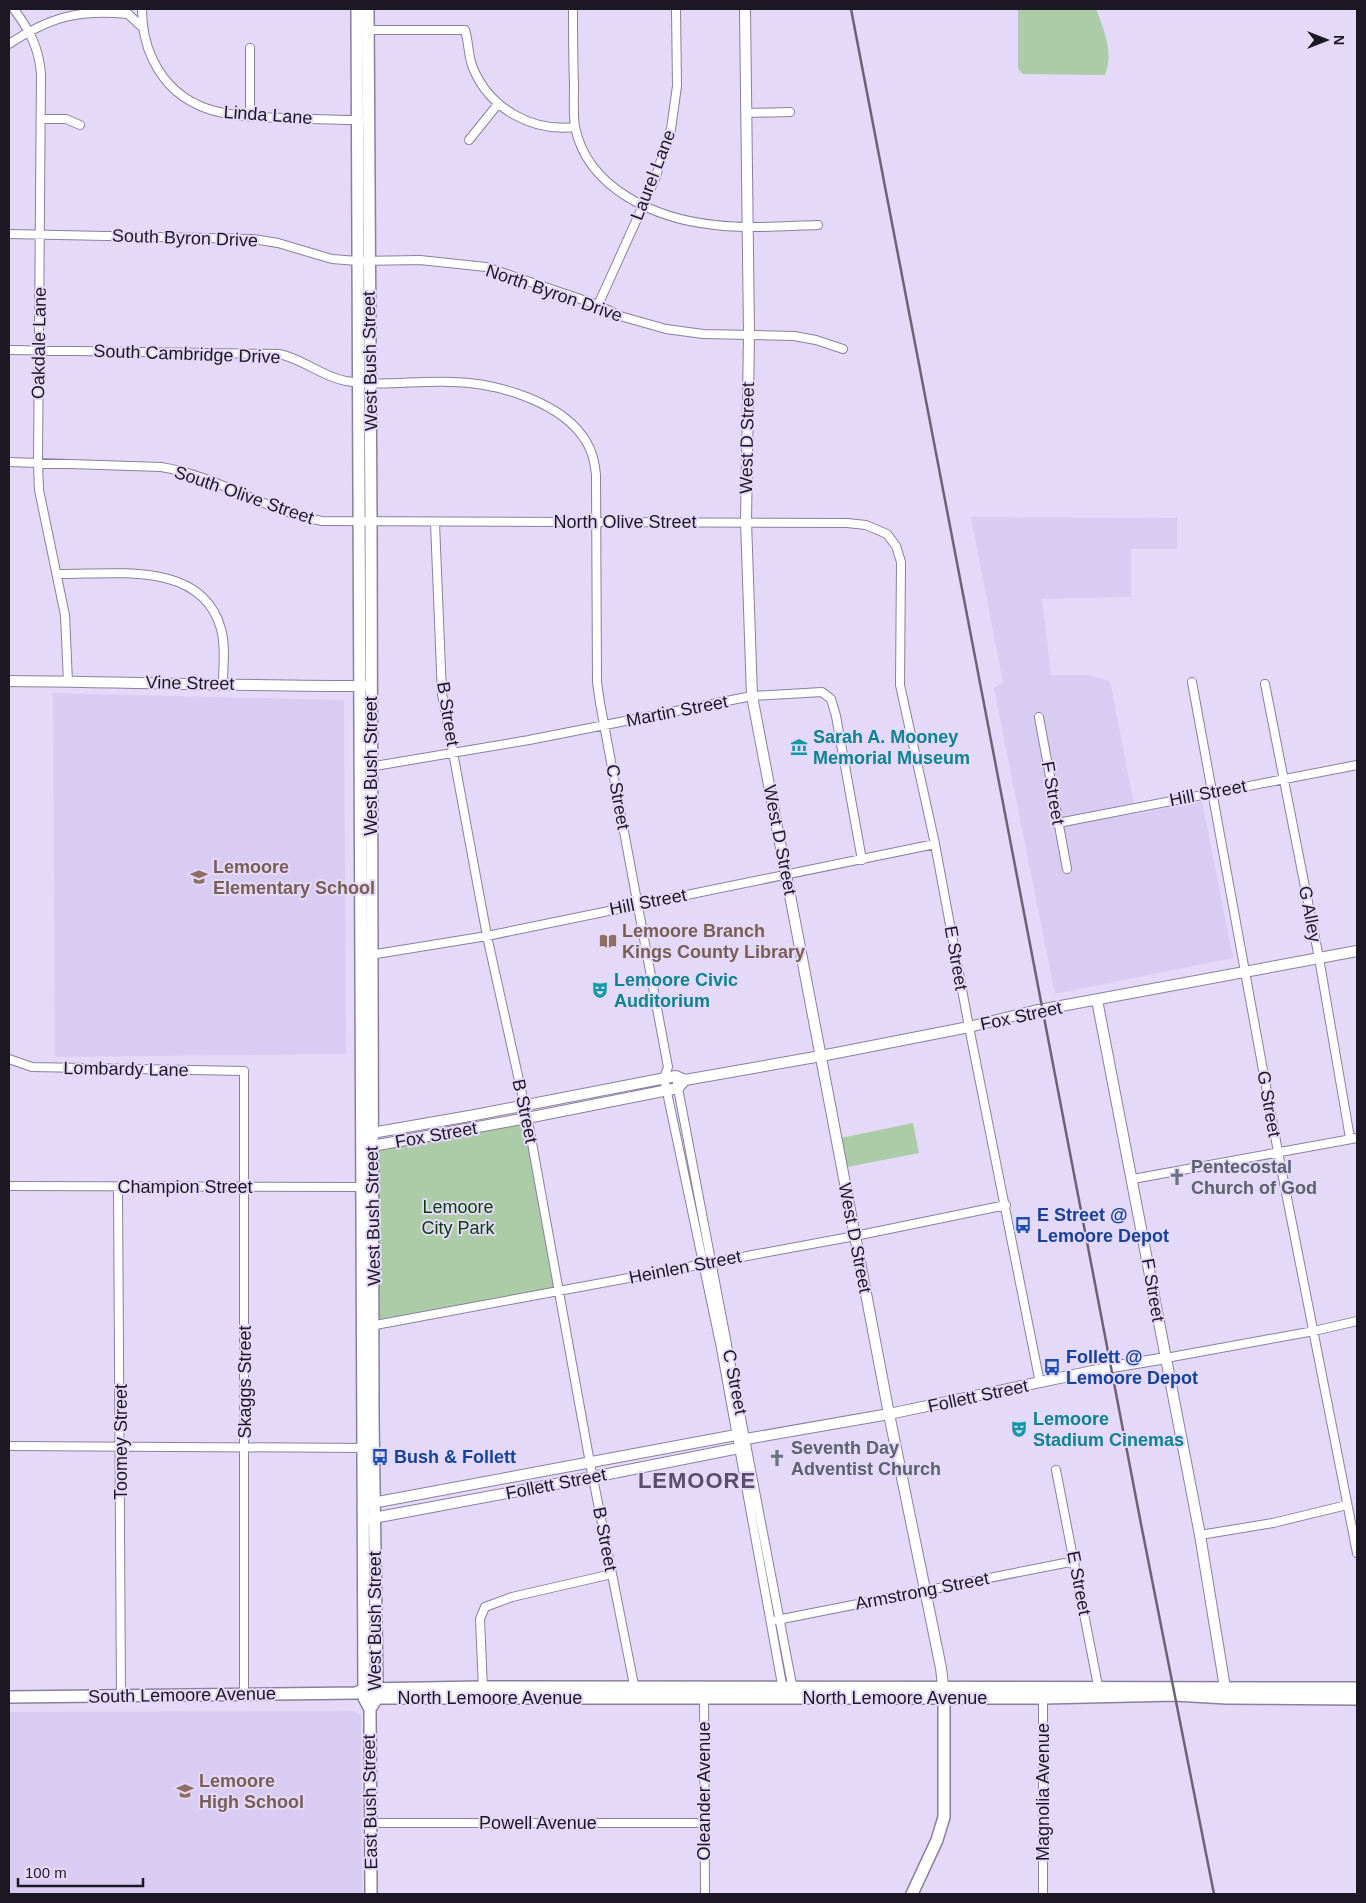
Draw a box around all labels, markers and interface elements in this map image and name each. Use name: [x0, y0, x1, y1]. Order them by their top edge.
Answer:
north arrow: [1301, 15, 1351, 65]
text: N: [1331, 35, 1347, 45]
street label: Linda Lane: [223, 102, 313, 128]
street label: Laurel Lane: [627, 127, 679, 223]
street label: South Byron Drive: [112, 225, 258, 251]
street label: North Byron Drive: [483, 260, 625, 326]
street label: Oakdale Lane: [28, 287, 50, 399]
street label: West Bush Street: [359, 291, 381, 431]
street label: South Cambridge Drive: [93, 341, 281, 367]
street label: West D Street: [736, 382, 758, 494]
street label: South Olive Street: [172, 462, 316, 528]
street label: North Olive Street: [553, 512, 697, 532]
street label: Vine Street: [145, 672, 235, 694]
street label: B Street: [433, 680, 463, 748]
street label: Martin Street: [625, 691, 729, 731]
street label: West Bush Street: [361, 696, 381, 836]
place label: Sarah A. Mooney Memorial Museum: [813, 727, 970, 768]
museum icon: Sarah A. Mooney Memorial Museum: [789, 737, 809, 757]
street label: F Street: [1038, 760, 1068, 826]
street label: C Street: [602, 763, 634, 831]
street label: Hill Street: [1168, 776, 1248, 810]
street label: West D Street: [760, 783, 800, 897]
place label: Lemoore Elementary School: [213, 857, 375, 898]
school or university icon: Lemoore Elementary School: [189, 867, 209, 887]
street label: G Alley: [1295, 884, 1325, 944]
street label: Hill Street: [608, 885, 688, 919]
place label: Lemoore Branch Kings County Library: [622, 921, 805, 962]
street label: E Street: [941, 924, 971, 992]
library icon: Lemoore Branch Kings County Library: [598, 931, 618, 951]
place label: Lemoore Civic Auditorium: [614, 970, 738, 1011]
theatre icon: Lemoore Civic Auditorium: [590, 980, 610, 1000]
street label: Fox Street: [978, 998, 1064, 1034]
street label: Lombardy Lane: [63, 1058, 189, 1080]
street label: G Street: [1253, 1069, 1285, 1139]
street label: B Street: [508, 1077, 542, 1145]
street label: Fox Street: [393, 1118, 479, 1152]
street label: West Bush Street: [362, 1146, 384, 1286]
place label: Pentecostal Church of God: [1191, 1157, 1317, 1198]
church icon: Pentecostal Church of God: [1167, 1167, 1187, 1187]
street label: Champion Street: [117, 1177, 253, 1197]
street label: West D Street: [835, 1181, 875, 1295]
park label: Lemoore City Park: [421, 1197, 496, 1238]
place label: E Street @ Lemoore Depot: [1037, 1205, 1169, 1246]
bus stop icon: E Street @ Lemoore Depot: [1013, 1215, 1033, 1235]
street label: Heinlen Street: [627, 1246, 743, 1288]
street label: F Street: [1138, 1257, 1168, 1323]
street label: Skaggs Street: [235, 1325, 255, 1439]
place label: Follett @ Lemoore Depot: [1066, 1347, 1198, 1388]
street label: C Street: [719, 1348, 751, 1416]
bus stop icon: Follett @ Lemoore Depot: [1042, 1357, 1062, 1377]
street label: Follett Street: [926, 1376, 1030, 1416]
street label: Toomey Street: [111, 1384, 131, 1500]
place label: Lemoore Stadium Cinemas: [1033, 1409, 1184, 1450]
theatre icon: Lemoore Stadium Cinemas: [1009, 1419, 1029, 1439]
place label: Seventh Day Adventist Church: [791, 1438, 941, 1479]
bus stop icon: Bush & Follett: [370, 1447, 390, 1467]
place label: Bush & Follett: [394, 1447, 516, 1467]
church icon: Seventh Day Adventist Church: [767, 1448, 787, 1468]
street label: Follett Street: [504, 1464, 608, 1504]
district label: LEMOORE: [638, 1468, 756, 1493]
street label: B Street: [589, 1505, 621, 1573]
street label: E Street: [1063, 1549, 1095, 1617]
street label: West Bush Street: [365, 1551, 385, 1691]
street label: Armstrong Street: [853, 1568, 991, 1614]
street label: South Lemoore Avenue: [88, 1683, 276, 1707]
street label: North Lemoore Avenue: [398, 1688, 582, 1708]
street label: North Lemoore Avenue: [803, 1688, 987, 1708]
street label: Oleander Avenue: [694, 1722, 714, 1860]
street label: Magnolia Avenue: [1033, 1723, 1053, 1861]
street label: East Bush Street: [359, 1734, 381, 1870]
place label: Lemoore High School: [199, 1771, 304, 1812]
school or university icon: Lemoore High School: [175, 1781, 195, 1801]
street label: Powell Avenue: [479, 1813, 597, 1833]
scale bar: [18, 1856, 142, 1888]
text: 100 m: [25, 1864, 67, 1881]

